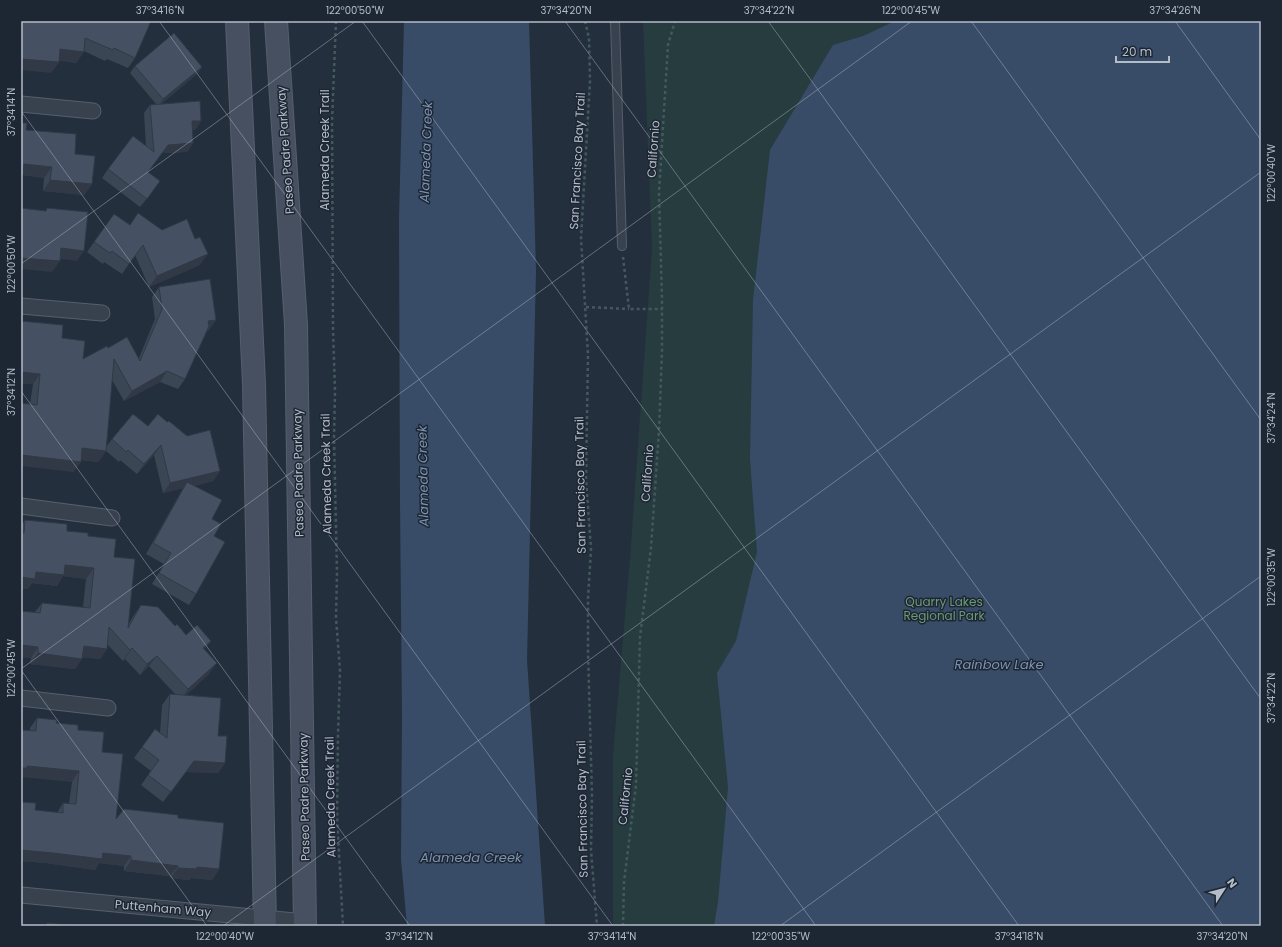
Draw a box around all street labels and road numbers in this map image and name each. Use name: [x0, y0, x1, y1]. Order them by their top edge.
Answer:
street label: Paseo Padre Parkway: [272, 85, 298, 215]
street label: Alameda Creek Trail: [316, 89, 333, 211]
street label: San Francisco Bay Trail: [565, 92, 589, 230]
street label: Californio: [643, 119, 664, 178]
street label: Paseo Padre Parkway: [288, 408, 308, 537]
street label: Alameda Creek Trail: [316, 413, 336, 535]
street label: San Francisco Bay Trail: [570, 416, 590, 554]
street label: Californio: [637, 443, 658, 502]
street label: Paseo Padre Parkway: [294, 732, 314, 861]
street label: Alameda Creek Trail: [320, 736, 340, 858]
street label: San Francisco Bay Trail: [572, 740, 592, 878]
street label: Californio: [614, 766, 637, 826]
street label: Puttenham Way: [114, 895, 212, 921]

